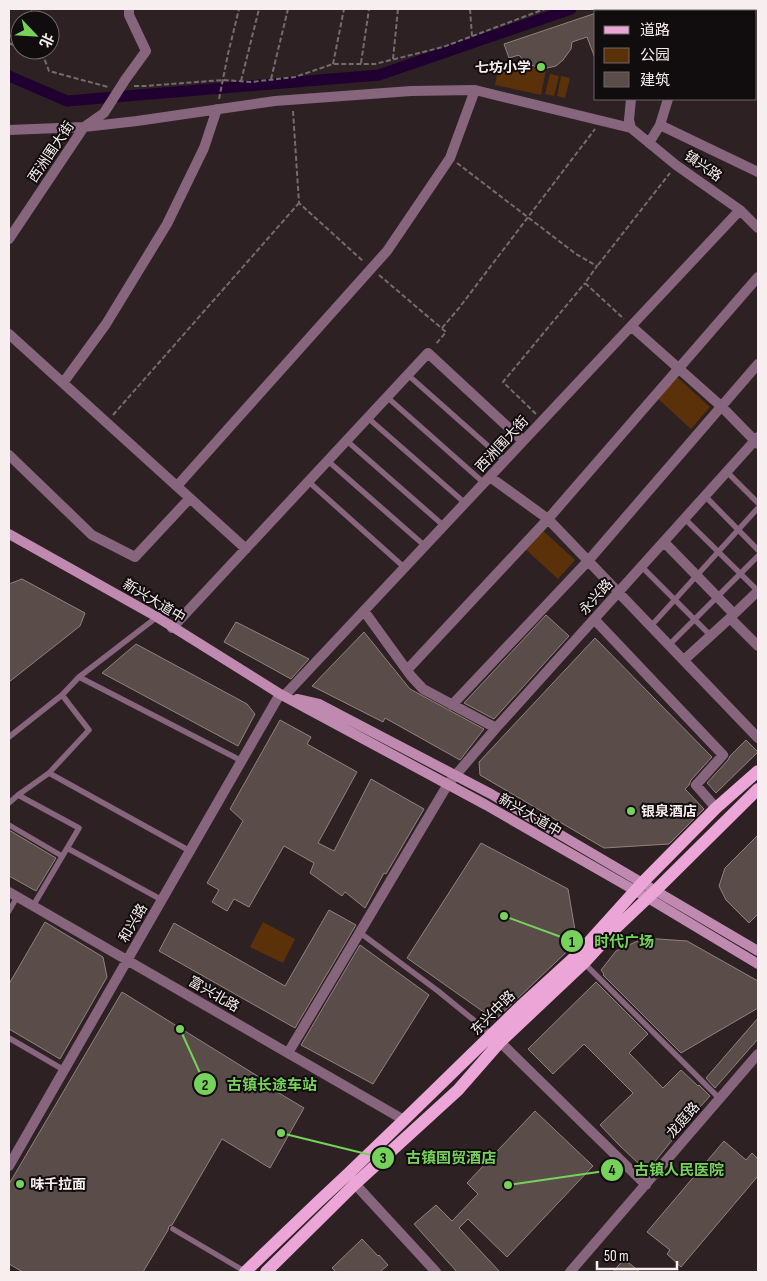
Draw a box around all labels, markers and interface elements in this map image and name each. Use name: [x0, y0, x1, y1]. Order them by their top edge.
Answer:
north arrow: [10, 10, 60, 60]
legend: [594, 10, 757, 100]
text: 道路: [640, 21, 670, 40]
text: 北: [36, 30, 57, 50]
text: 公园: [640, 46, 670, 65]
place label: 七坊小学: [475, 59, 531, 76]
marker: 七坊小学: [535, 61, 547, 73]
text: 建筑: [640, 71, 670, 90]
street label: 西洲围大街: [24, 118, 78, 186]
street label: 镇兴路: [681, 147, 725, 185]
street label: 西洲围大街: [472, 413, 532, 475]
street label: 新兴大道中: [120, 576, 188, 626]
street label: 永兴路: [576, 576, 616, 618]
street label: 新兴大道中: [495, 790, 565, 840]
place label: 银泉酒店: [641, 803, 697, 820]
marker: 银泉酒店: [625, 805, 637, 817]
street label: 和兴路: [115, 901, 151, 945]
callout: 时代广场: [559, 926, 664, 956]
text: 1: [569, 933, 575, 952]
text: 时代广场: [594, 933, 654, 952]
street label: 富兴北路: [186, 973, 242, 1015]
street label: 东兴中路: [467, 987, 519, 1039]
callout: 古镇长途车站: [192, 1069, 327, 1099]
text: 2: [202, 1076, 208, 1095]
text: 古镇长途车站: [227, 1076, 317, 1095]
street label: 龙庭路: [663, 1099, 703, 1141]
callout: 古镇国贸酒店: [371, 1143, 506, 1173]
text: 3: [380, 1149, 387, 1168]
text: 古镇国贸酒店: [406, 1149, 496, 1168]
callout: 古镇人民医院: [599, 1155, 734, 1185]
text: 4: [609, 1161, 616, 1180]
text: 古镇人民医院: [634, 1161, 724, 1180]
place label: 味千拉面: [30, 1176, 86, 1193]
marker: 味千拉面: [14, 1178, 26, 1190]
scale bar: [597, 1238, 677, 1270]
text: 50 m: [604, 1247, 629, 1266]

